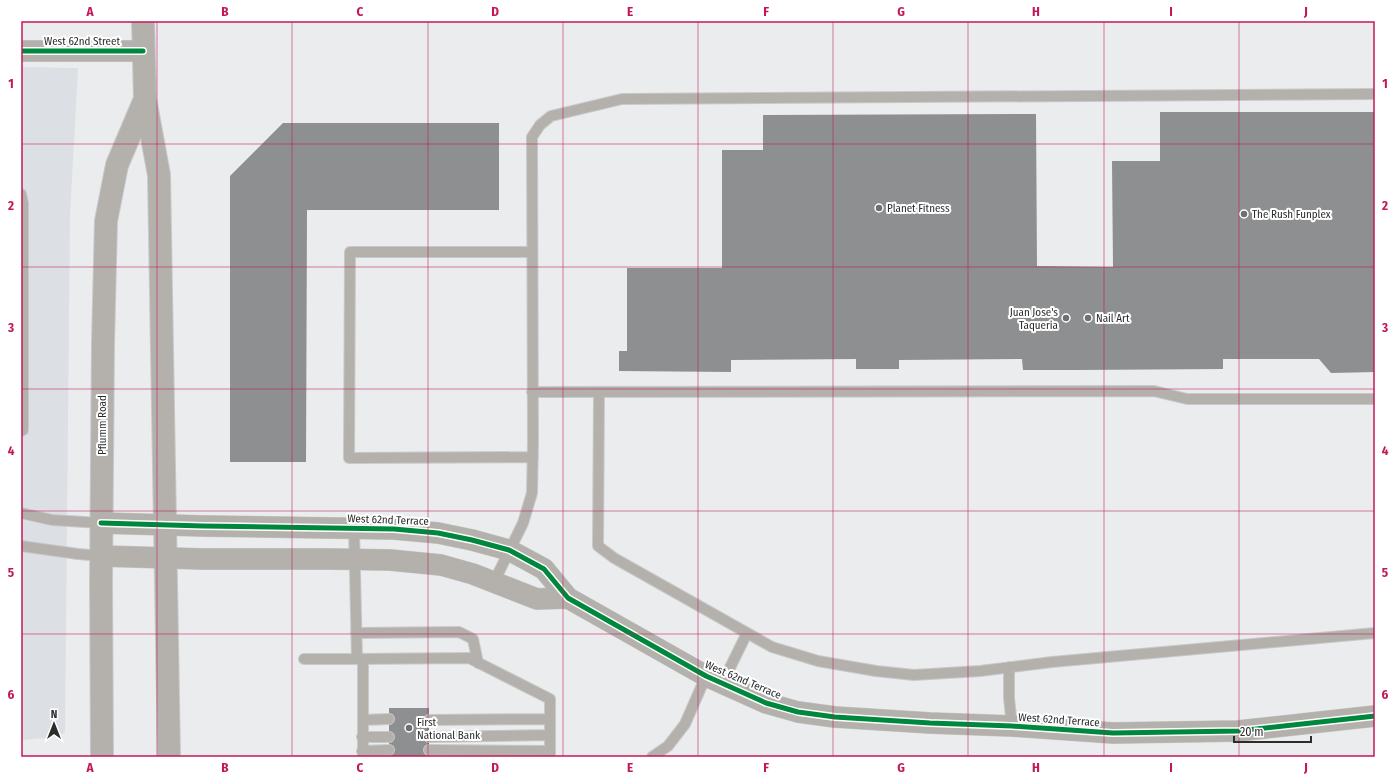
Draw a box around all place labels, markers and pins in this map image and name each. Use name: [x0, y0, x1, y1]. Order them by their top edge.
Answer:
place label: Planet Fitness: [887, 202, 950, 215]
marker: Planet Fitness: [874, 203, 884, 213]
place label: The Rush Funplex: [1252, 208, 1331, 221]
marker: The Rush Funplex: [1239, 209, 1249, 219]
place label: Juan Jose's Taqueria: [1010, 306, 1058, 332]
place label: Nail Art: [1096, 312, 1130, 325]
marker: Juan Jose's Taqueria: [1061, 313, 1071, 323]
marker: Nail Art: [1083, 313, 1093, 323]
place label: First National Bank: [417, 716, 481, 742]
marker: First National Bank: [404, 723, 414, 733]

